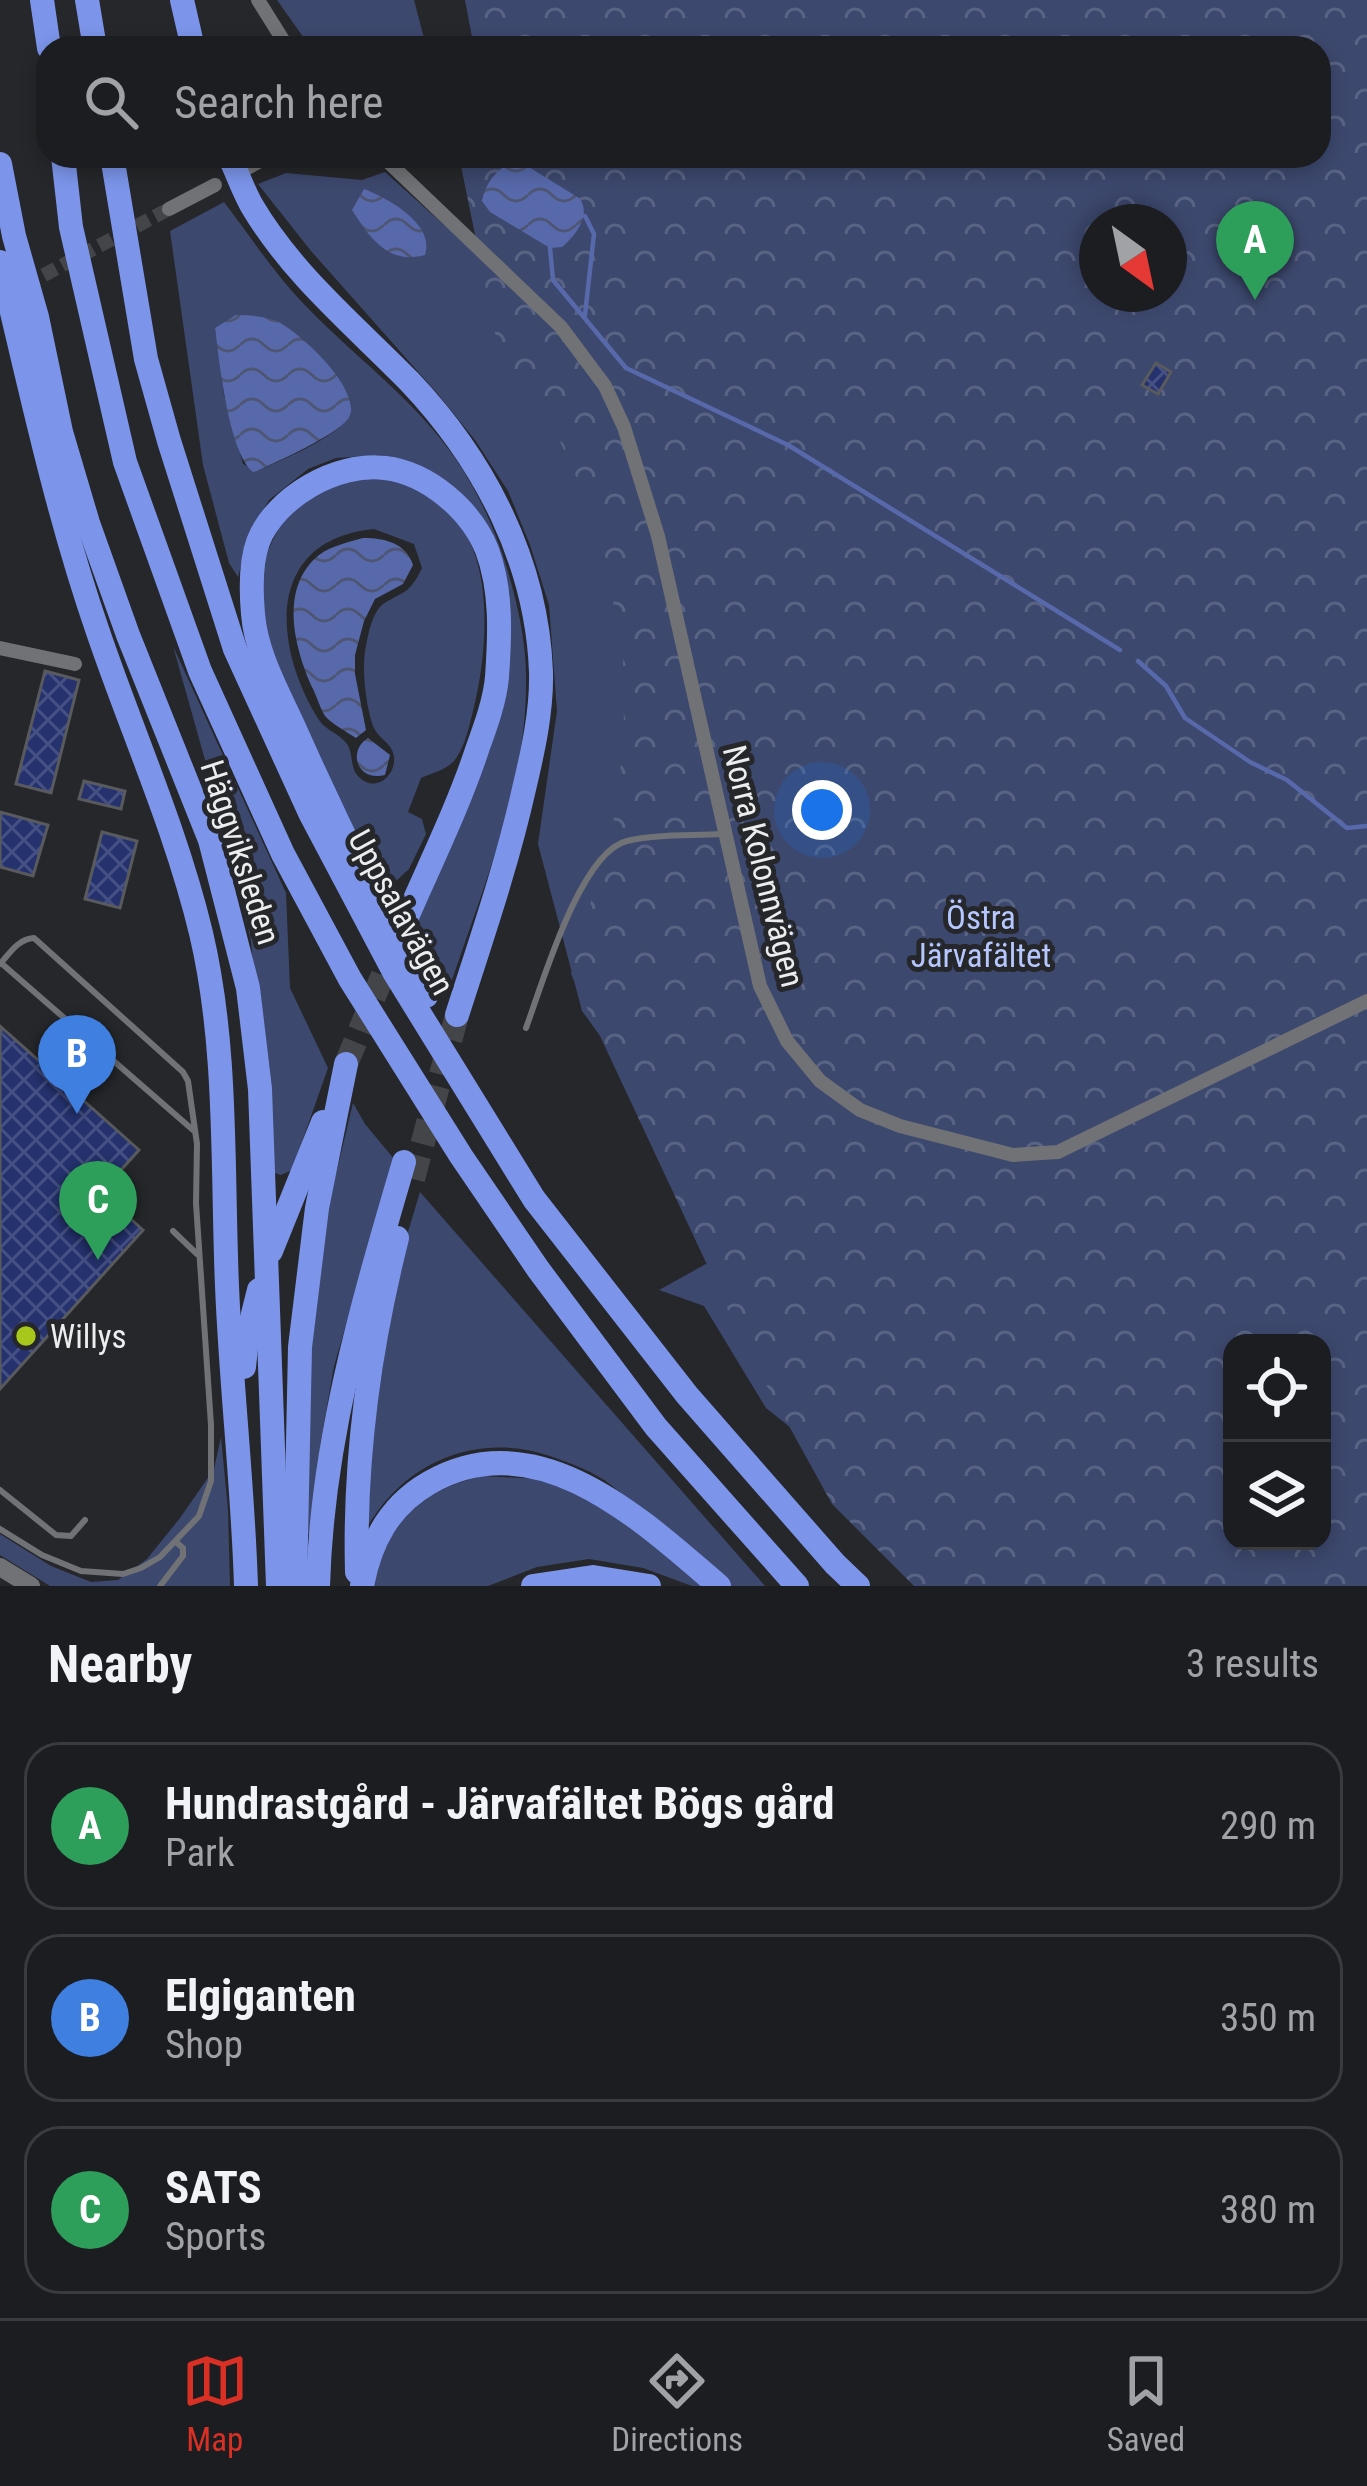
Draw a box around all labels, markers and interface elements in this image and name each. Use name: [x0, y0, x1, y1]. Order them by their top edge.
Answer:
search box: [36, 36, 1331, 168]
icon: search: [78, 69, 144, 135]
text: Search here: [174, 76, 383, 129]
pin: A: [1216, 201, 1294, 300]
north arrow: [1079, 204, 1187, 312]
street label: Norra Kolonnvägen: [715, 741, 812, 991]
street label: Häggviksleden: [192, 755, 289, 949]
your location: [792, 780, 852, 840]
street label: Uppsalavägen: [340, 823, 463, 1001]
park label: Östra Järvafältet: [911, 898, 1051, 975]
pin: B: [38, 1015, 116, 1114]
pin: C: [59, 1161, 137, 1260]
place label: Willys: [50, 1317, 127, 1356]
marker: Willys: [13, 1323, 39, 1349]
map controls: [1223, 1334, 1331, 1550]
button: locate: [1223, 1334, 1331, 1442]
button: layers: [1223, 1442, 1331, 1550]
text: Nearby: [48, 1635, 192, 1694]
text: 3 results: [1186, 1641, 1319, 1687]
text: Hundrastgård - Järvafältet Bögs gård: [165, 1777, 835, 1830]
text: A: [78, 1803, 102, 1849]
text: 290 m: [1220, 1803, 1316, 1849]
text: Park: [165, 1830, 235, 1876]
text: Elgiganten: [165, 1969, 356, 2022]
text: B: [79, 1995, 101, 2041]
text: 350 m: [1220, 1995, 1316, 2041]
text: Shop: [165, 2022, 243, 2068]
text: SATS: [165, 2161, 262, 2214]
text: C: [79, 2187, 101, 2233]
text: 380 m: [1220, 2187, 1316, 2233]
text: Sports: [165, 2214, 266, 2260]
tab: Map: [182, 2348, 248, 2459]
tab: Directions: [611, 2348, 743, 2459]
tab: Saved: [1107, 2348, 1185, 2459]

